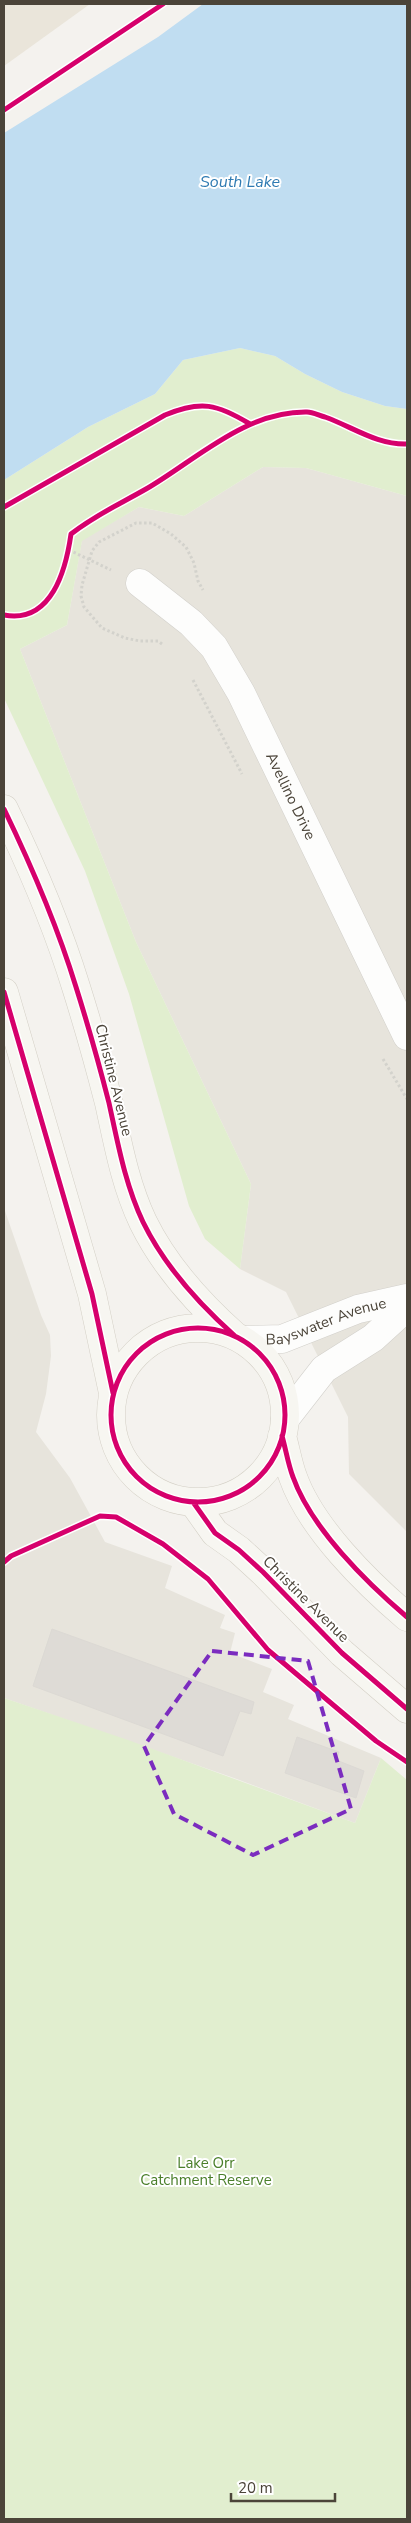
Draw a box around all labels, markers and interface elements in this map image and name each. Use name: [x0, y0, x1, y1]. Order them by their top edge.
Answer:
water label: South Lake: [200, 171, 280, 193]
street label: Avellino Drive: [261, 749, 321, 843]
street label: Christine Avenue: [90, 1022, 138, 1138]
street label: Bayswater Avenue: [265, 1293, 388, 1349]
street label: Christine Avenue: [258, 1551, 354, 1647]
park label: Lake Orr Catchment Reserve: [140, 2153, 272, 2190]
scale bar: [231, 2470, 335, 2502]
text: 20 m: [238, 2478, 273, 2498]

